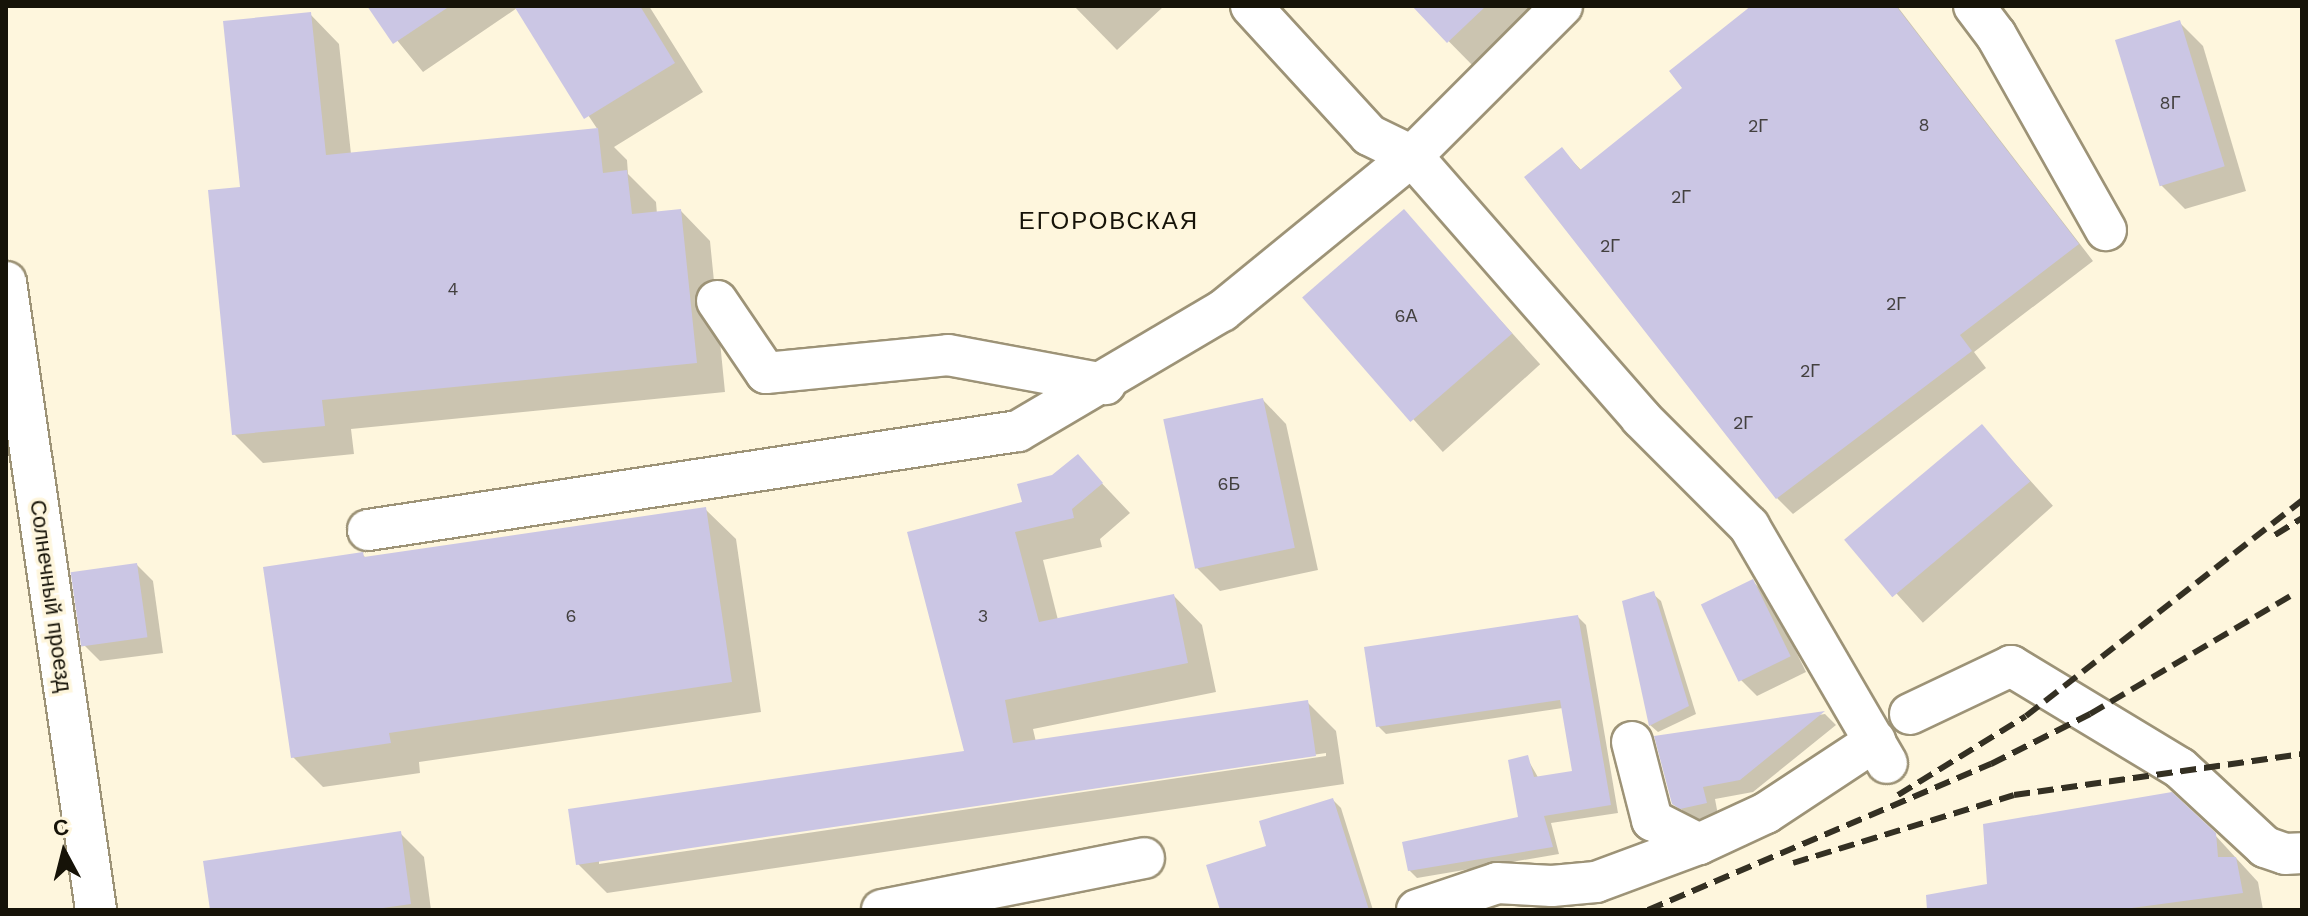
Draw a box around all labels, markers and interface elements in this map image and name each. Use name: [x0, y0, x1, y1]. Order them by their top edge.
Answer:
house number: 8Г: [2160, 92, 2180, 114]
house number: 8: [1918, 114, 1930, 136]
house number: 2Г: [1748, 115, 1768, 137]
house number: 2Г: [1671, 186, 1691, 208]
district label: ЕГОРОВСКАЯ: [1019, 208, 1199, 236]
house number: 2Г: [1600, 235, 1620, 257]
house number: 4: [448, 278, 458, 300]
house number: 2Г: [1886, 293, 1906, 315]
house number: 6А: [1395, 305, 1417, 327]
house number: 2Г: [1800, 360, 1820, 382]
house number: 2Г: [1733, 412, 1753, 434]
house number: 6Б: [1218, 473, 1240, 495]
street label: Солнечный проезд: [24, 498, 78, 694]
house number: 6: [566, 605, 576, 627]
house number: 3: [978, 605, 988, 627]
north arrow: [24, 812, 104, 892]
text: С: [52, 814, 70, 841]

